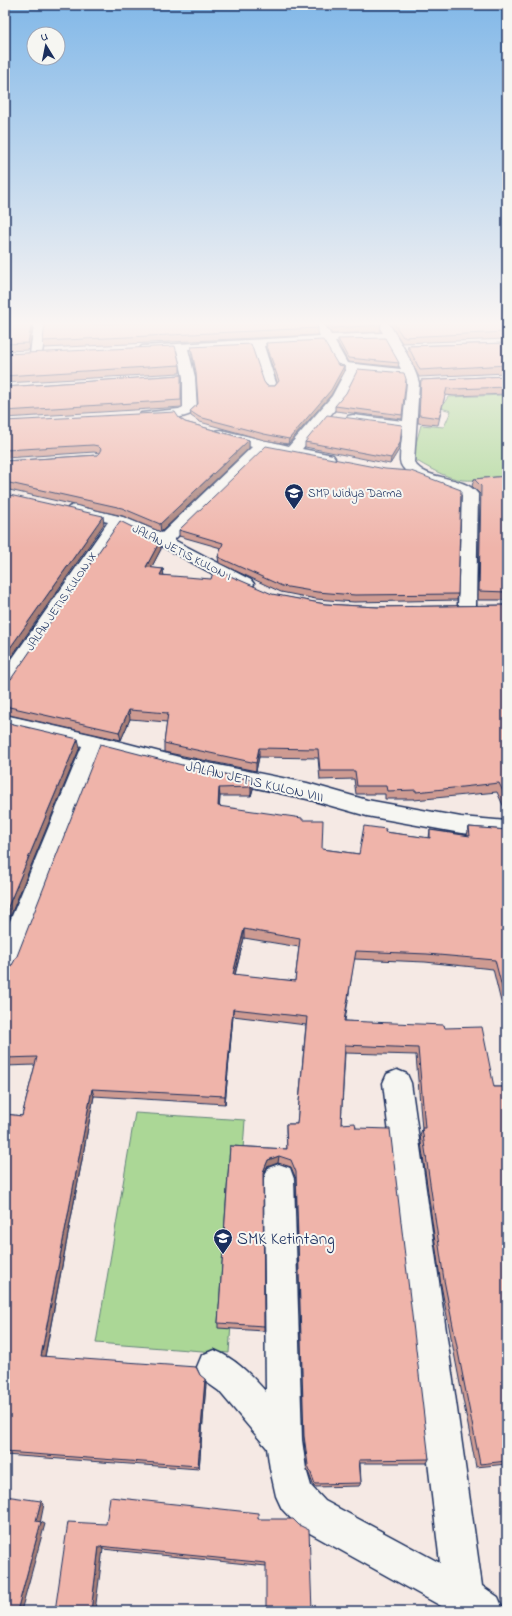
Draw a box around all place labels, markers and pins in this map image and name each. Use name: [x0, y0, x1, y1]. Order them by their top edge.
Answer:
school or university icon: SMP Widya Darma: [283, 482, 305, 510]
place label: SMP Widya Darma: [308, 485, 402, 504]
school or university icon: SMK Ketintang: [212, 1227, 234, 1255]
place label: SMK Ketintang: [237, 1227, 335, 1254]

